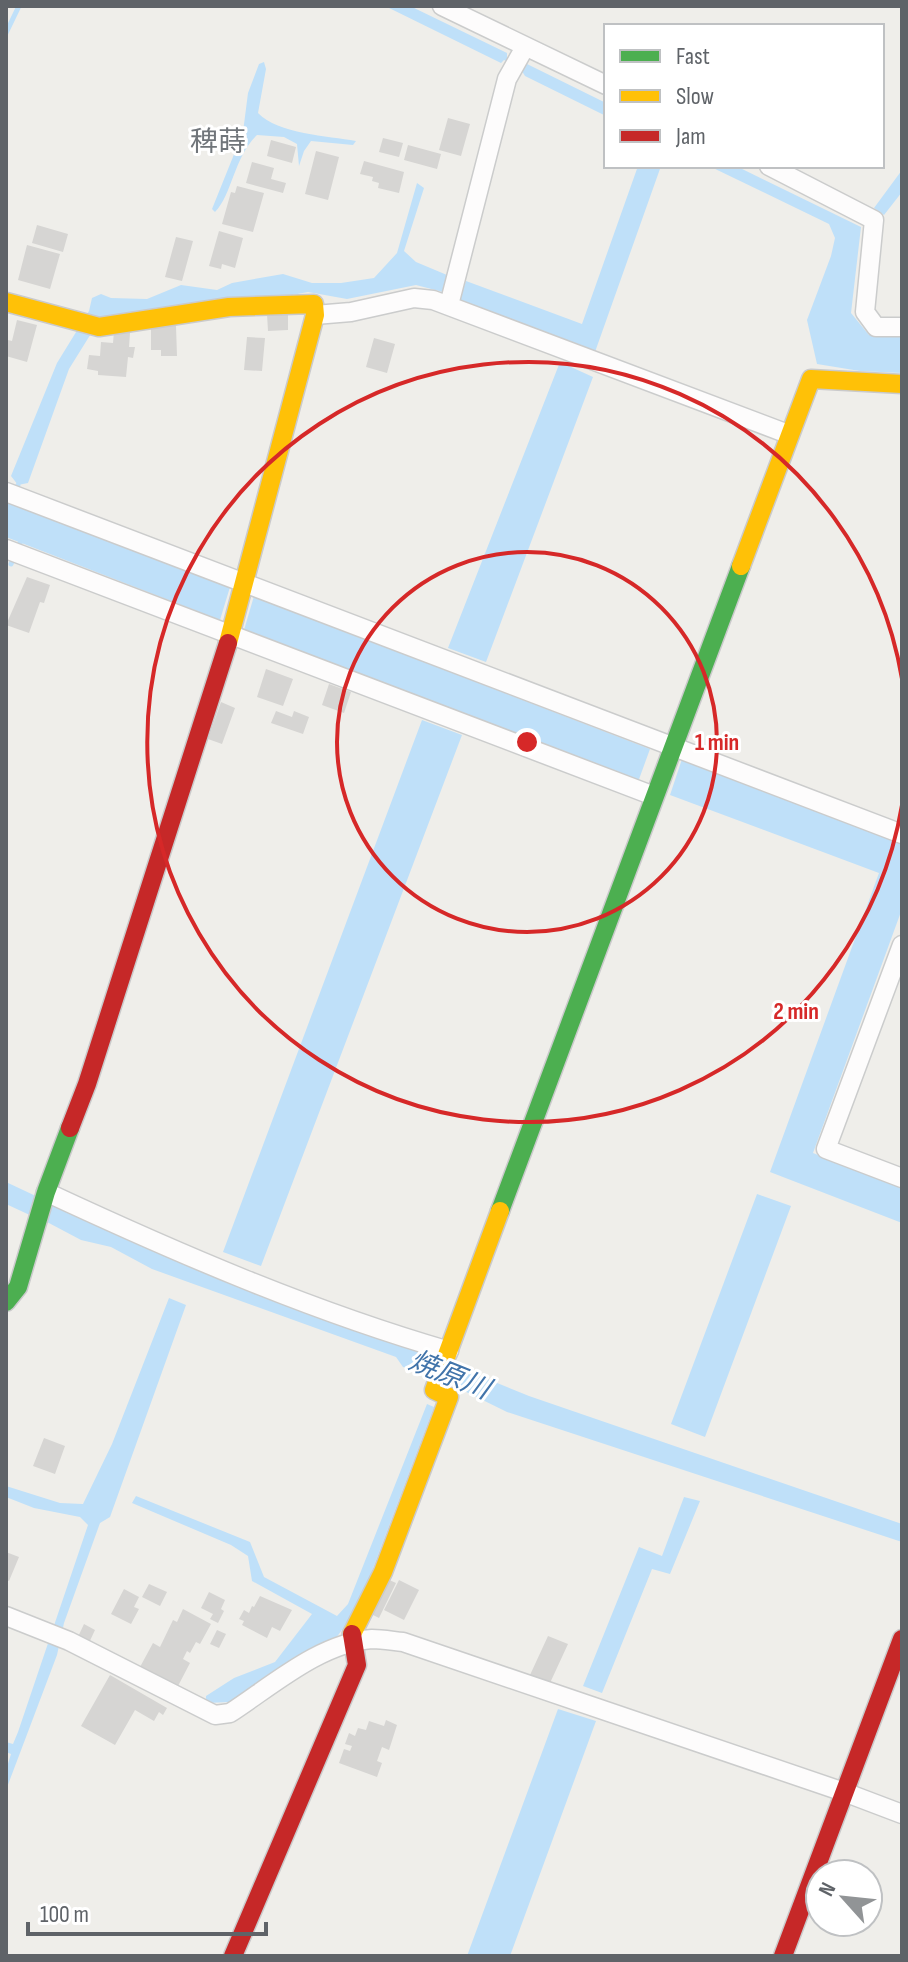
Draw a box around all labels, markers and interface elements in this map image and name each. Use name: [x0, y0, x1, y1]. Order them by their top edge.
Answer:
legend: [604, 24, 884, 168]
text: Fast: [676, 42, 710, 71]
text: Slow: [676, 82, 714, 111]
text: Jam: [675, 122, 706, 151]
district label: 稗蒔: [190, 126, 246, 159]
centre of rings: [513, 728, 541, 756]
text: 1 min: [695, 728, 739, 757]
text: 2 min: [773, 997, 819, 1026]
water label: 焼原川: [404, 1344, 497, 1408]
north arrow: [804, 1858, 884, 1938]
text: N: [813, 1878, 842, 1901]
scale bar: [28, 1886, 266, 1936]
text: 100 m: [40, 1900, 89, 1929]

